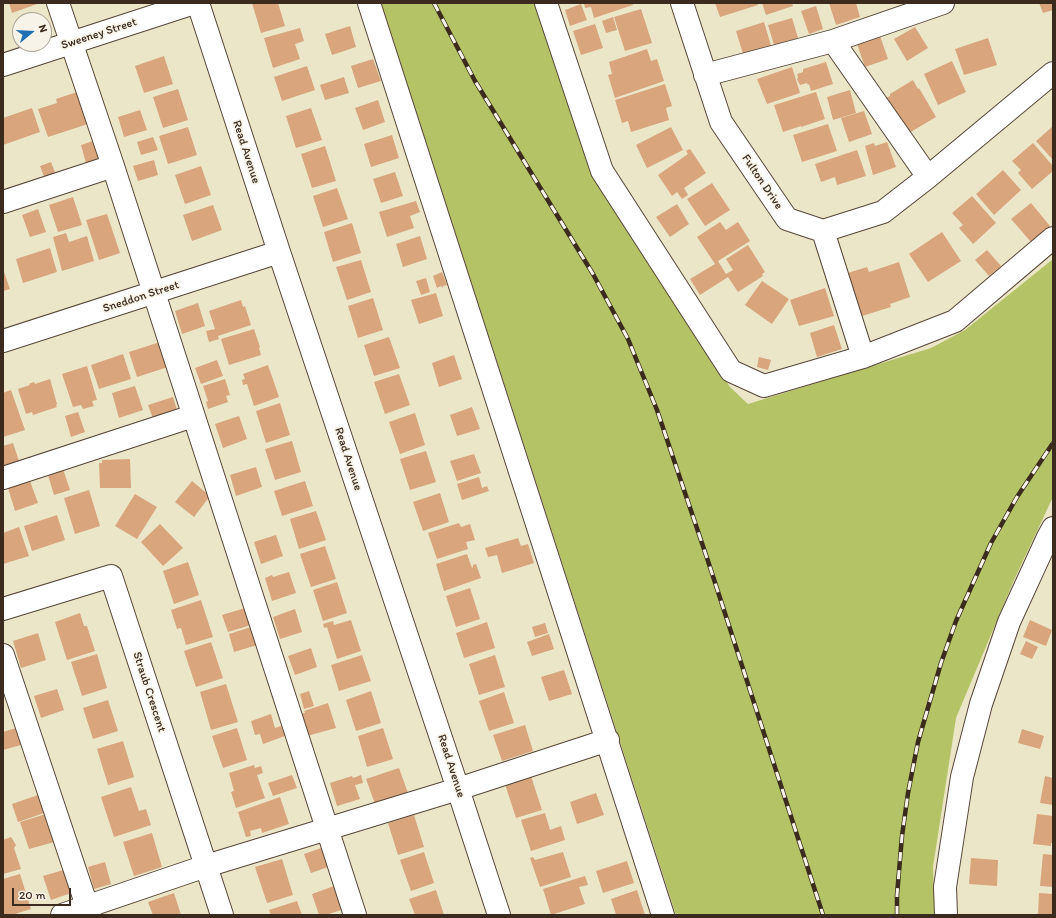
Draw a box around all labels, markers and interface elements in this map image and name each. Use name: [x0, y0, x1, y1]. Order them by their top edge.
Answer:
north arrow: [12, 12, 52, 52]
street label: Sweeney Street: [59, 15, 139, 53]
text: N: [36, 23, 50, 34]
street label: Read Avenue: [229, 119, 263, 185]
street label: Fulton Drive: [738, 152, 786, 212]
street label: Sneddon Street: [101, 278, 181, 316]
street label: Read Avenue: [331, 426, 365, 492]
street label: Straub Crescent: [129, 650, 169, 734]
street label: Read Avenue: [434, 733, 468, 799]
scale bar: [14, 880, 73, 906]
text: 20 m: [19, 888, 46, 902]

